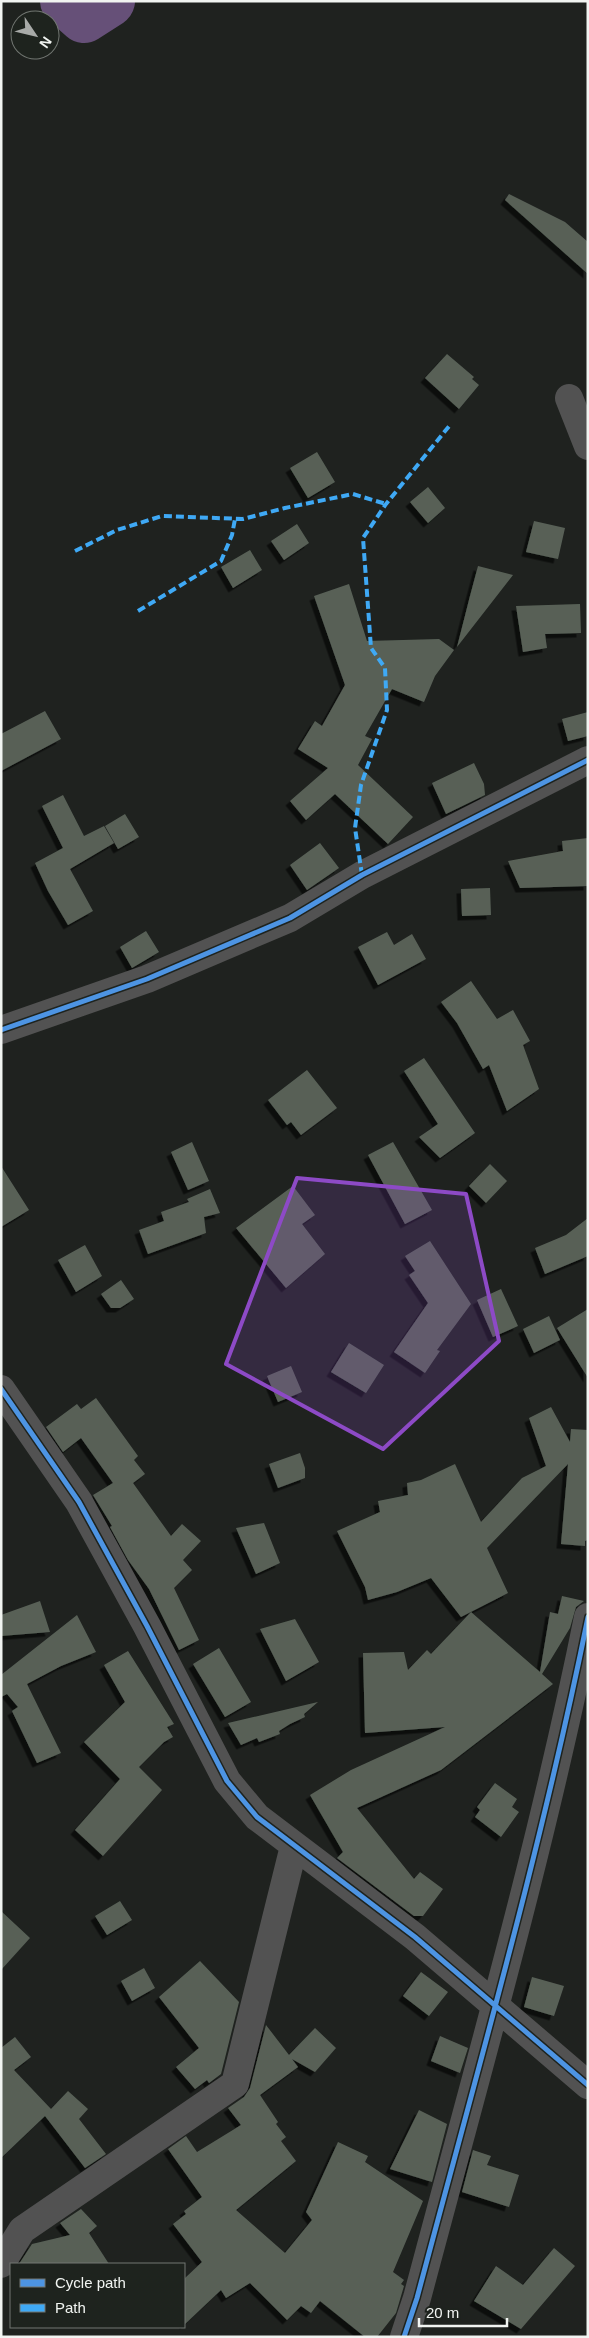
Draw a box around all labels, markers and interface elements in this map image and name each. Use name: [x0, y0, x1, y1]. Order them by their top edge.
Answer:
north arrow: [10, 10, 60, 60]
text: N: [36, 34, 55, 51]
legend: [10, 2263, 185, 2328]
text: Cycle path: [55, 2274, 126, 2291]
scale bar: [419, 2296, 506, 2328]
text: Path: [55, 2299, 86, 2316]
text: 20 m: [426, 2304, 459, 2321]

